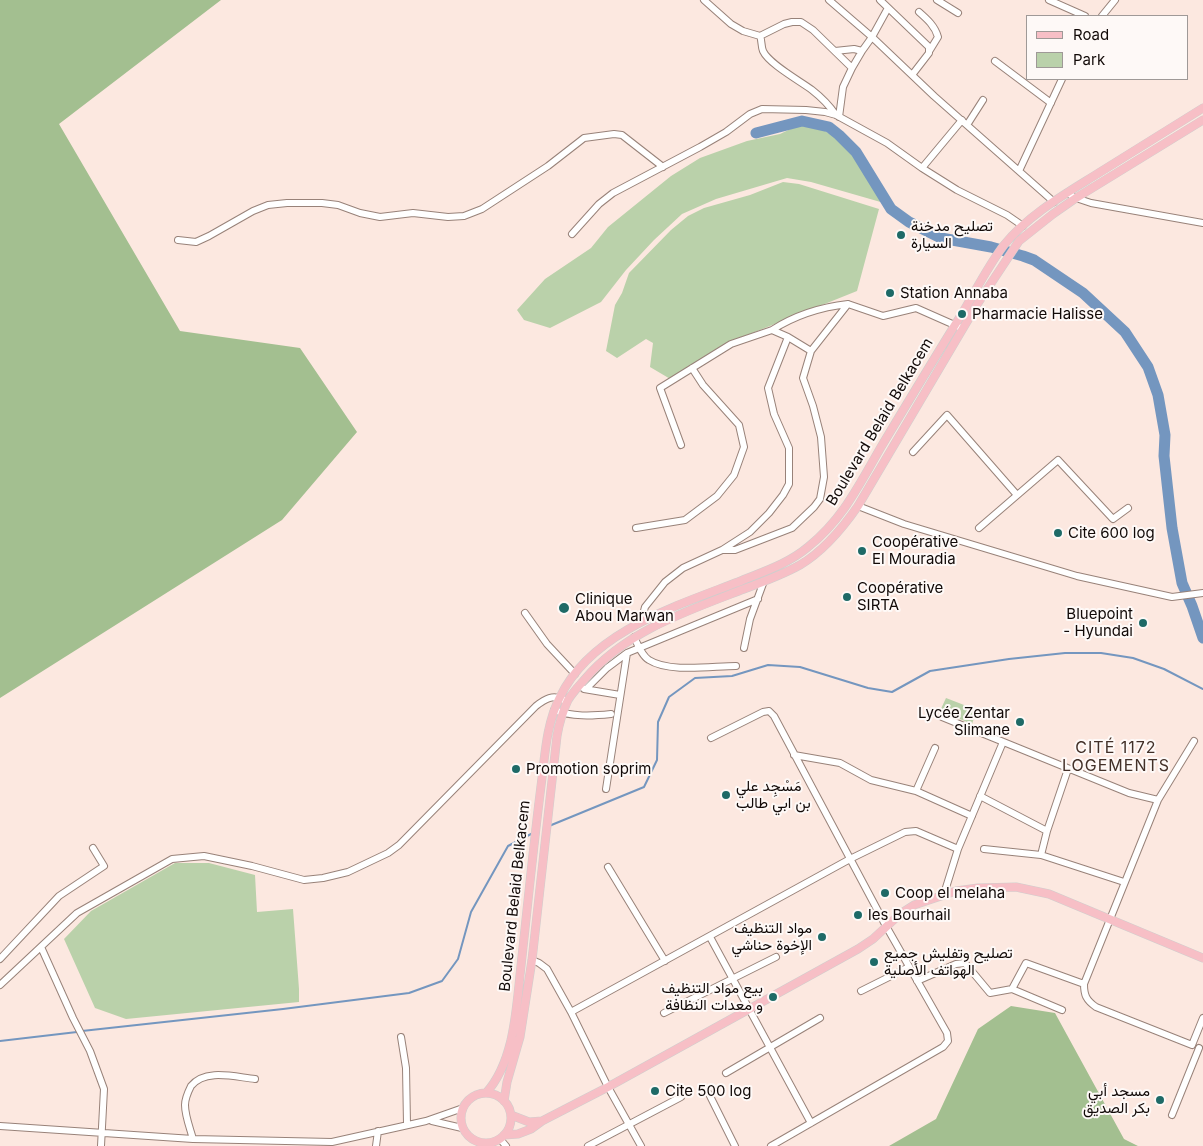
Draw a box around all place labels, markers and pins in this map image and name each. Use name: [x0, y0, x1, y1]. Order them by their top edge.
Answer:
place label: تصليح مدخنة السيارة: [911, 217, 993, 252]
marker: تصليح مدخنة السيارة: [895, 229, 907, 241]
place label: Station Annaba: [900, 284, 1008, 302]
marker: Station Annaba: [884, 287, 896, 299]
place label: Pharmacie Halisse: [972, 305, 1103, 323]
marker: Pharmacie Halisse: [956, 308, 968, 320]
place label: Cite 600 log: [1068, 524, 1155, 542]
marker: Cite 600 log: [1052, 527, 1064, 539]
place label: Coopérative El Mouradia: [872, 533, 958, 568]
marker: Coopérative El Mouradia: [856, 545, 868, 557]
place label: Coopérative SIRTA: [857, 579, 943, 614]
place label: Clinique Abou Marwan: [575, 590, 674, 625]
marker: Coopérative SIRTA: [841, 591, 853, 603]
marker: Clinique Abou Marwan: [557, 601, 571, 615]
place label: Bluepoint - Hyundai: [1063, 605, 1133, 640]
marker: Bluepoint - Hyundai: [1137, 617, 1149, 629]
place label: Lycée Zentar Slimane: [918, 704, 1010, 739]
marker: Lycée Zentar Slimane: [1014, 716, 1026, 728]
place label: Promotion soprim: [526, 760, 651, 778]
marker: Promotion soprim: [510, 763, 522, 775]
place label: مَسْجِد علي بن ابي طالب: [736, 777, 811, 812]
marker: مَسْجِد علي بن ابي طالب: [720, 789, 732, 801]
place label: Coop el melaha: [895, 884, 1005, 902]
marker: Coop el melaha: [879, 887, 891, 899]
place label: les Bourhail: [868, 906, 951, 924]
marker: les Bourhail: [852, 909, 864, 921]
place label: مواد التنظيف الإخوة حناشي: [731, 919, 812, 954]
marker: مواد التنظيف الإخوة حناشي: [816, 931, 828, 943]
place label: تصليح وتفليش جميع الهواتف الأصلية: [884, 944, 1013, 979]
marker: تصليح وتفليش جميع الهواتف الأصلية: [868, 956, 880, 968]
place label: بيع مواد التنظيف و معدات النظافة: [661, 979, 763, 1014]
marker: بيع مواد التنظيف و معدات النظافة: [767, 991, 779, 1003]
place label: Cite 500 log: [665, 1082, 751, 1100]
place label: مسجد أبي بكر الصديق: [1083, 1082, 1150, 1117]
marker: Cite 500 log: [649, 1085, 661, 1097]
marker: مسجد أبي بكر الصديق: [1154, 1094, 1166, 1106]

